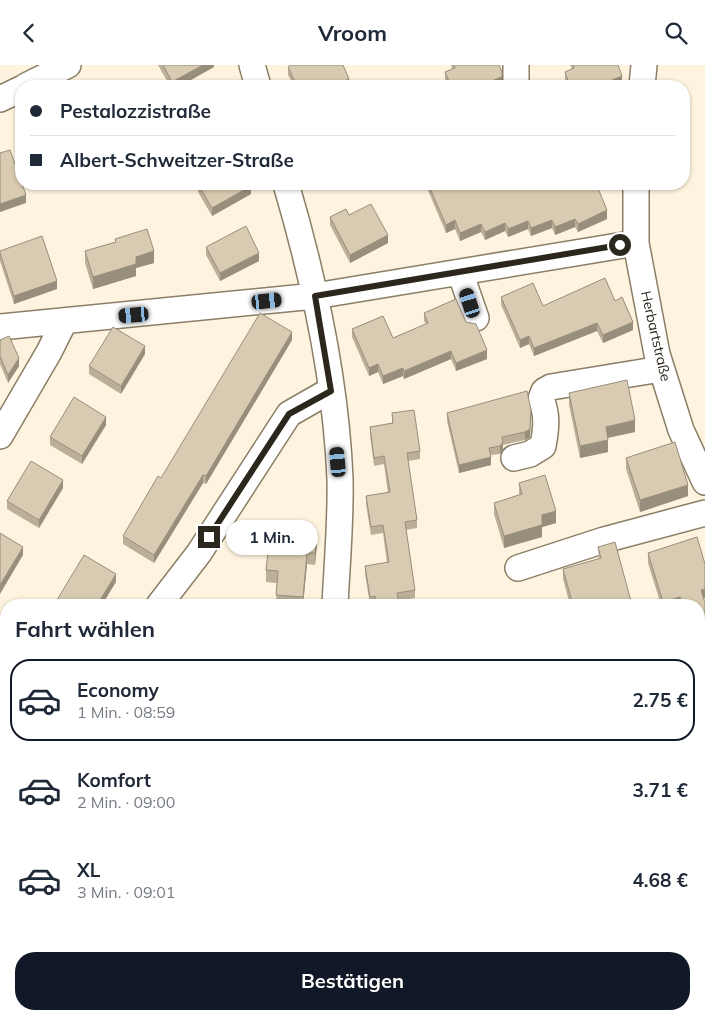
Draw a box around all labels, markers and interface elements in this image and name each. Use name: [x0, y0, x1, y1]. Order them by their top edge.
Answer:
icon: back: [15, 19, 43, 47]
text: Vroom: [318, 19, 387, 47]
icon: search: [662, 19, 690, 47]
text: Pestalozzistraße: [60, 99, 211, 123]
text: Albert-Schweitzer-Straße: [60, 148, 294, 172]
route start: [609, 234, 631, 256]
car: [458, 286, 481, 320]
street label: Herbartstraße: [637, 289, 675, 383]
car: [251, 292, 282, 310]
car: [118, 306, 149, 324]
car: [329, 446, 346, 478]
callout: 1 Min.: [226, 519, 319, 555]
route end: [198, 526, 220, 548]
text: 1 Min.: [249, 527, 295, 547]
text: Fahrt wählen: [15, 615, 155, 643]
icon: car: [17, 678, 62, 723]
text: Economy: [77, 678, 159, 702]
text: 2.75 €: [632, 688, 688, 712]
text: 1 Min. · 08:59: [77, 702, 175, 722]
icon: car: [17, 768, 62, 813]
text: Komfort: [77, 768, 151, 792]
text: 3.71 €: [632, 778, 688, 802]
text: 2 Min. · 09:00: [77, 792, 175, 812]
icon: car: [17, 858, 62, 903]
text: XL: [77, 858, 100, 882]
text: 4.68 €: [632, 868, 688, 892]
text: 3 Min. · 09:01: [77, 882, 175, 902]
button: Bestätigen: [15, 952, 690, 1010]

